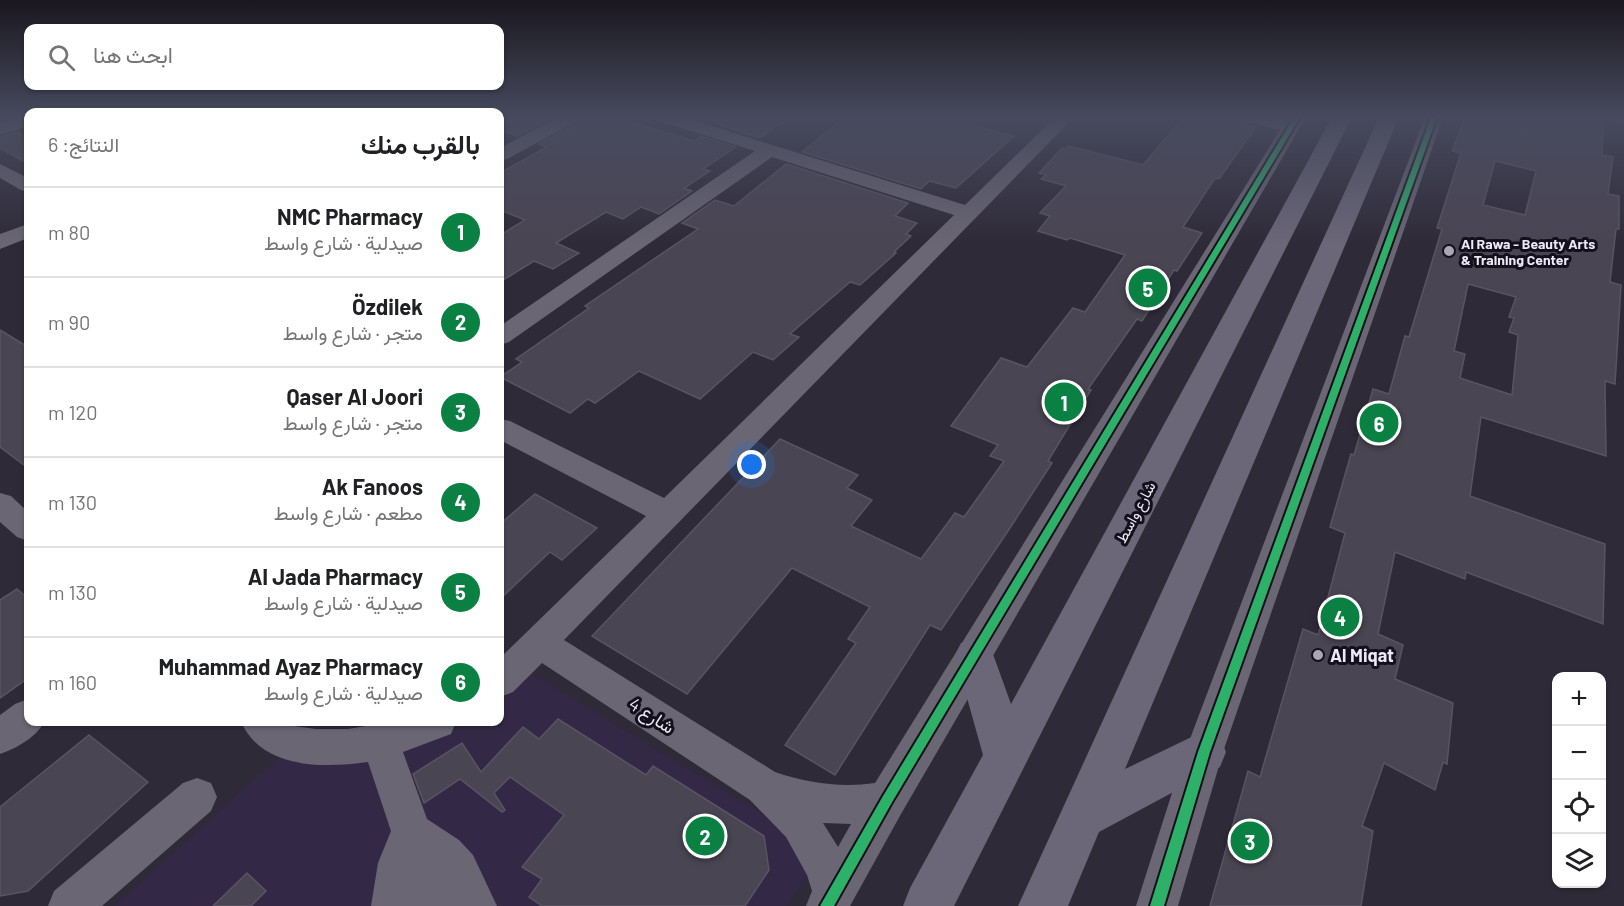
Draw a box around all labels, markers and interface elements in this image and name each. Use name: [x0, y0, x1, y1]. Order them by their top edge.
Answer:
search box: [24, 24, 504, 90]
icon: search: [45, 41, 78, 74]
text: ابحث هنا: [93, 41, 173, 67]
text: بالقرب منك: [361, 128, 480, 159]
text: النتائج: 6: [48, 132, 119, 156]
text: NMC Pharmacy: [277, 203, 423, 229]
text: 80 m: [48, 220, 90, 244]
text: 1: [457, 220, 464, 244]
text: صيدلية · شارع واسط: [264, 230, 423, 254]
place label: Al Rawa - Beauty Arts & Training Center: [1461, 235, 1595, 268]
marker: Al Rawa - Beauty Arts & Training Center: [1442, 244, 1456, 258]
pin: 5: [1128, 266, 1168, 310]
text: Özdilek: [352, 293, 423, 319]
text: 90 m: [48, 310, 90, 334]
text: 2: [455, 310, 466, 334]
text: متجر · شارع واسط: [283, 320, 423, 344]
pin: 1: [1044, 380, 1084, 424]
text: Qaser Al Joori: [287, 383, 423, 409]
text: 120 m: [48, 400, 98, 424]
text: 3: [455, 400, 466, 424]
pin: 6: [1360, 400, 1398, 446]
text: متجر · شارع واسط: [283, 410, 423, 434]
your location: [737, 450, 766, 479]
text: Ak Fanoos: [322, 473, 423, 499]
street label: شارع واسط: [1111, 478, 1161, 547]
text: 130 m: [48, 490, 97, 514]
text: 4: [454, 490, 467, 514]
text: مطعم · شارع واسط: [274, 500, 423, 524]
text: Al Jada Pharmacy: [248, 563, 423, 589]
text: 130 m: [48, 580, 97, 604]
text: 5: [455, 580, 466, 604]
text: صيدلية · شارع واسط: [264, 590, 423, 614]
pin: 4: [1320, 594, 1360, 640]
place label: Al Miqat: [1330, 644, 1394, 666]
marker: Al Miqat: [1311, 648, 1325, 662]
text: Muhammad Ayaz Pharmacy: [158, 653, 423, 679]
text: 160 m: [48, 670, 97, 694]
text: 6: [455, 670, 466, 694]
map controls: [1552, 672, 1606, 888]
button: +: [1552, 672, 1606, 726]
text: صيدلية · شارع واسط: [264, 680, 423, 704]
street label: شارع 4: [624, 692, 679, 739]
button: −: [1552, 726, 1606, 780]
button: locate: [1552, 780, 1606, 834]
pin: 2: [686, 814, 724, 858]
pin: 3: [1230, 818, 1270, 864]
button: layers: [1552, 834, 1606, 888]

